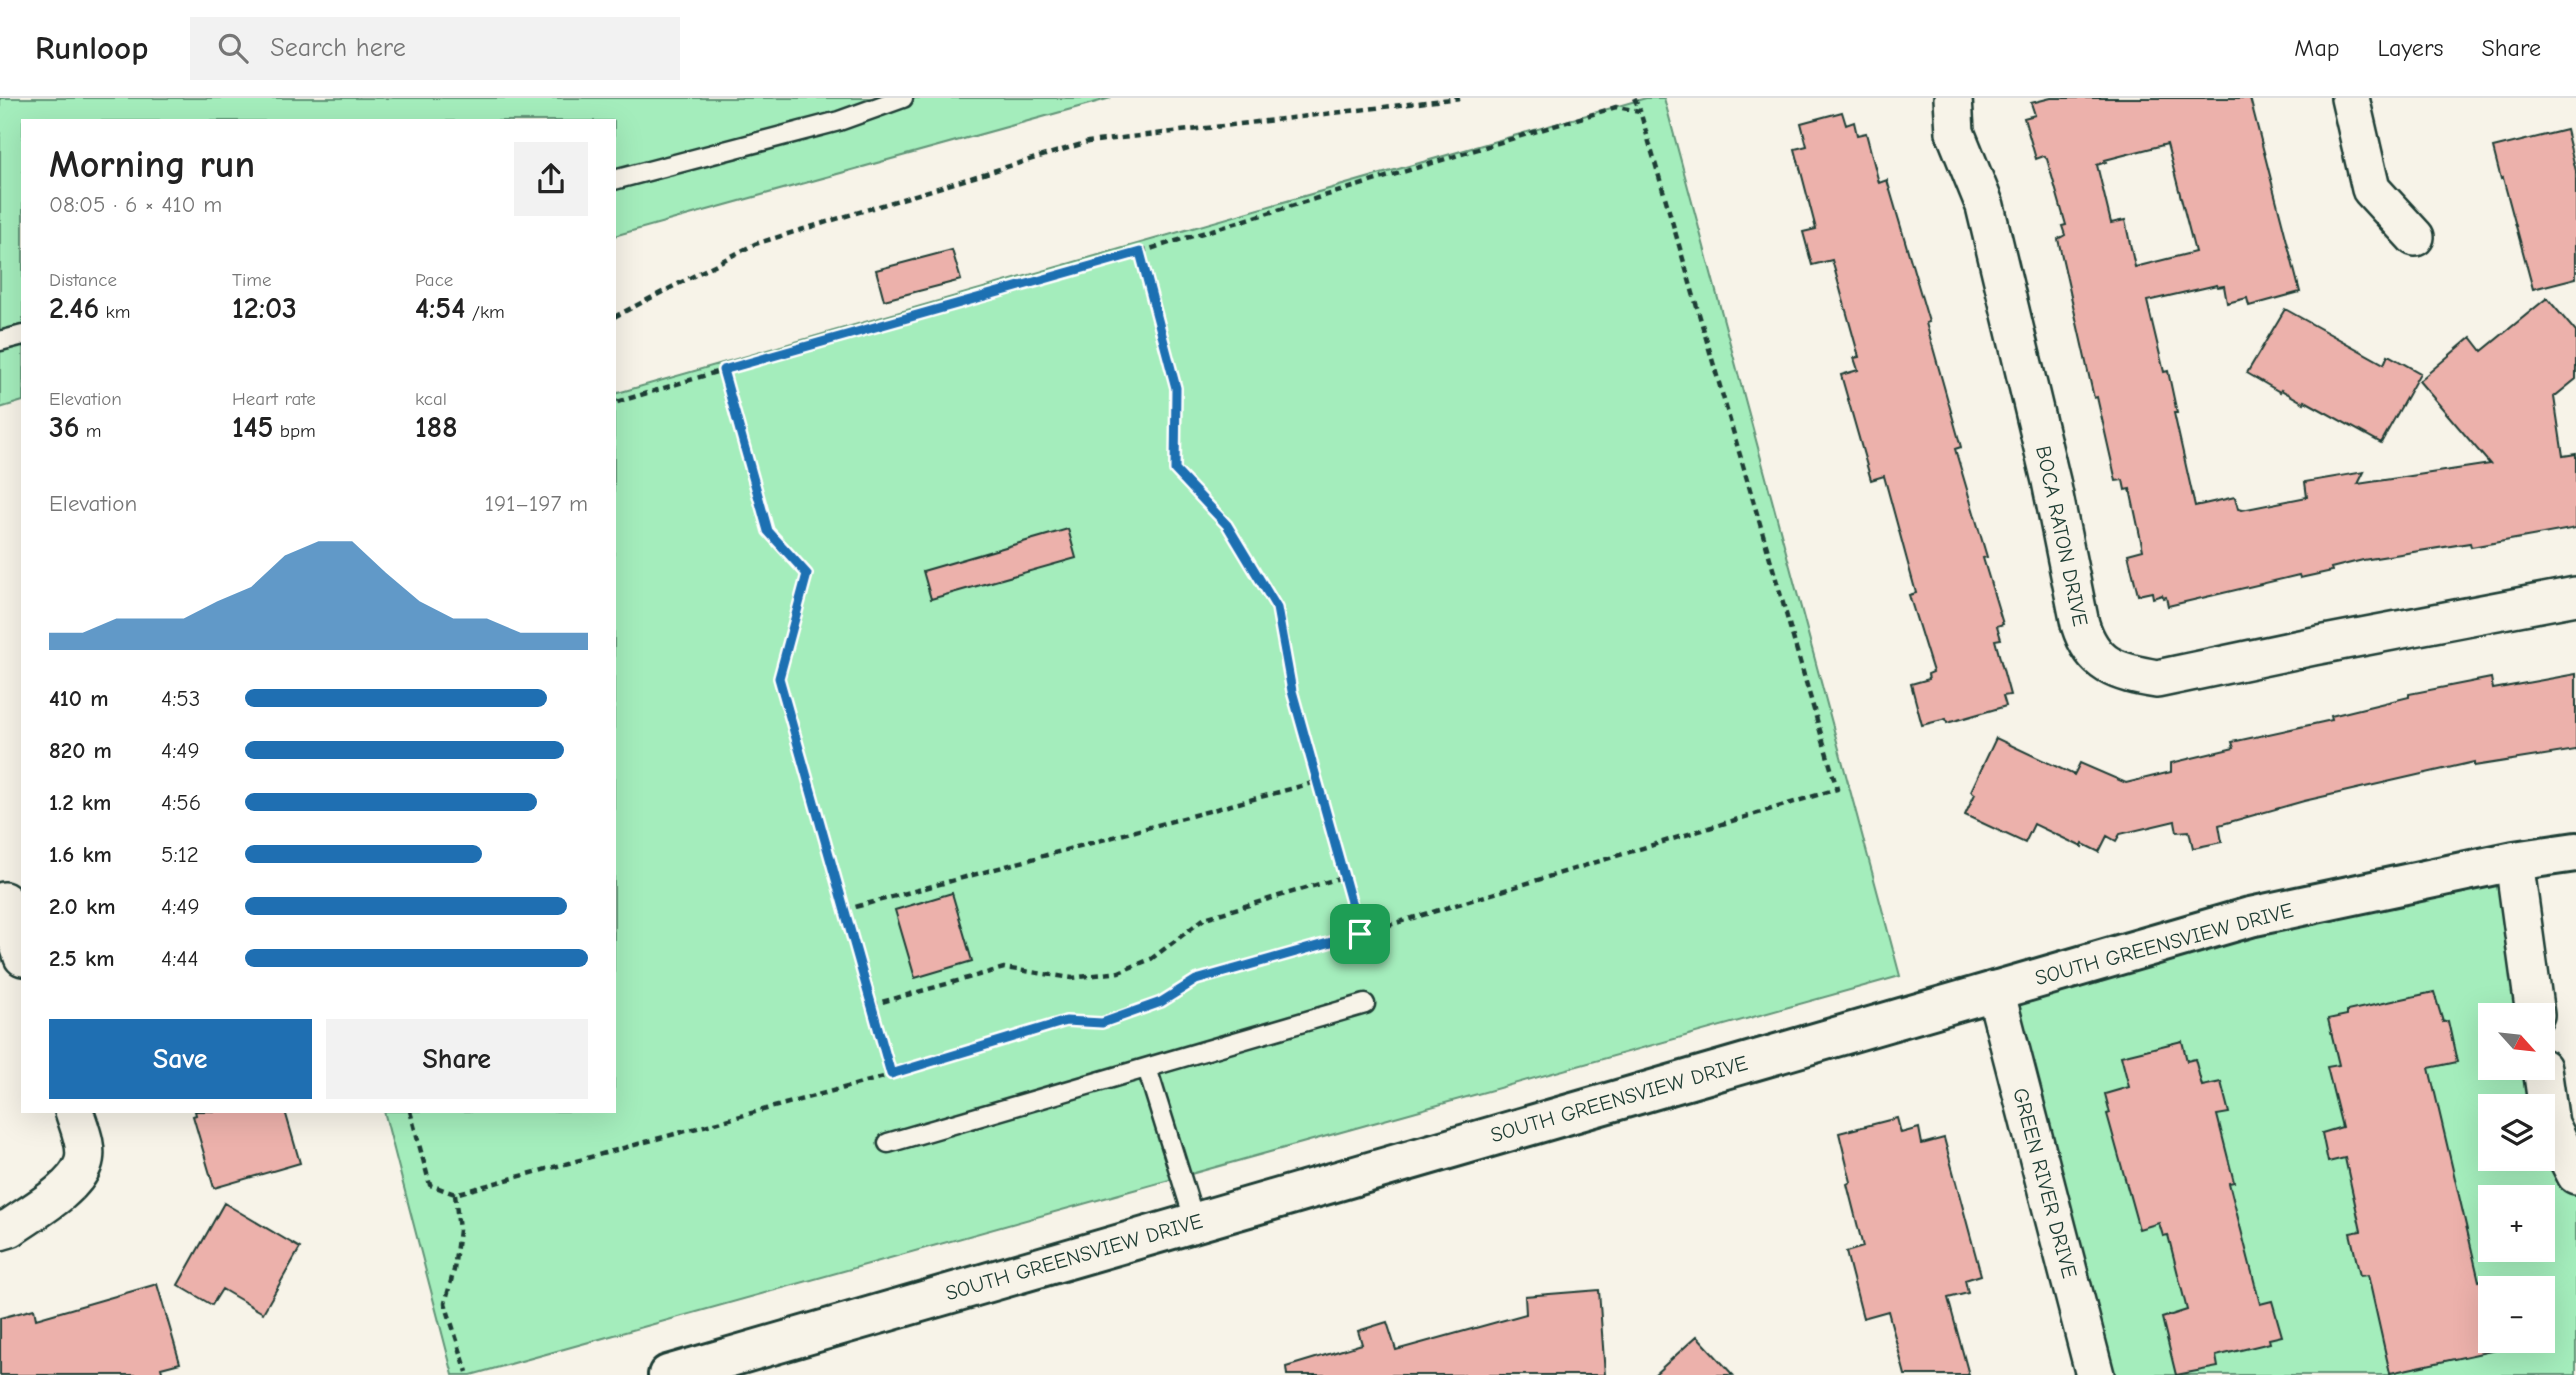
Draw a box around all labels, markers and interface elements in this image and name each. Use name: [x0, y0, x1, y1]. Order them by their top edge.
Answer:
search box: [190, 17, 680, 80]
text: Runloop: [35, 29, 148, 67]
icon: search: [214, 29, 252, 67]
text: Search here: [270, 33, 406, 63]
text: Map: [2294, 34, 2340, 62]
text: Layers: [2378, 34, 2443, 62]
text: Share: [2481, 34, 2541, 62]
button: share: [514, 142, 588, 216]
text: Morning run: [49, 143, 255, 187]
text: 08:05 · 6 × 410 m: [49, 191, 222, 218]
text: Distance: [49, 269, 117, 291]
text: Time: [232, 269, 271, 291]
text: Pace: [415, 269, 453, 291]
text: 2.46: [49, 291, 99, 326]
text: 12:03: [232, 291, 297, 326]
text: 4:54: [415, 291, 465, 326]
text: km: [99, 301, 130, 323]
text: /km: [465, 301, 505, 323]
text: Elevation: [49, 388, 122, 410]
text: Heart rate: [232, 388, 316, 410]
text: kcal: [415, 388, 447, 410]
text: 36: [49, 410, 79, 445]
text: 145: [232, 410, 274, 445]
text: 188: [415, 410, 458, 445]
text: m: [79, 420, 102, 442]
text: bpm: [274, 420, 316, 442]
street label: BOCA RATON DRIVE: [2031, 444, 2093, 628]
text: Elevation: [49, 490, 137, 517]
text: 191–197 m: [485, 490, 588, 517]
text: 410 m: [49, 685, 108, 712]
text: 4:53: [161, 685, 200, 712]
text: 820 m: [49, 737, 112, 764]
text: 4:49: [161, 737, 200, 764]
text: 1.2 km: [49, 789, 111, 816]
text: 4:56: [161, 789, 201, 816]
text: 1.6 km: [49, 841, 112, 868]
text: 5:12: [161, 841, 199, 868]
text: 2.0 km: [49, 893, 115, 920]
text: 4:49: [161, 893, 200, 920]
street label: SOUTH GREENSVIEW DRIVE: [2032, 898, 2296, 990]
pin: [1330, 904, 1390, 964]
icon: arrive: [1341, 915, 1379, 953]
text: 2.5 km: [49, 945, 115, 972]
text: 4:44: [161, 945, 199, 972]
north arrow: [2478, 1003, 2555, 1080]
map controls: [2478, 1003, 2555, 1353]
button: Save: [49, 1019, 312, 1099]
button: Share: [326, 1019, 588, 1099]
street label: SOUTH GREENSVIEW DRIVE: [1488, 1051, 1750, 1147]
street label: GREEN RIVER DRIVE: [2008, 1085, 2082, 1281]
button: layers: [2478, 1094, 2555, 1171]
button: +: [2478, 1185, 2555, 1262]
street label: SOUTH GREENSVIEW DRIVE: [943, 1209, 1205, 1305]
button: −: [2478, 1276, 2555, 1353]

